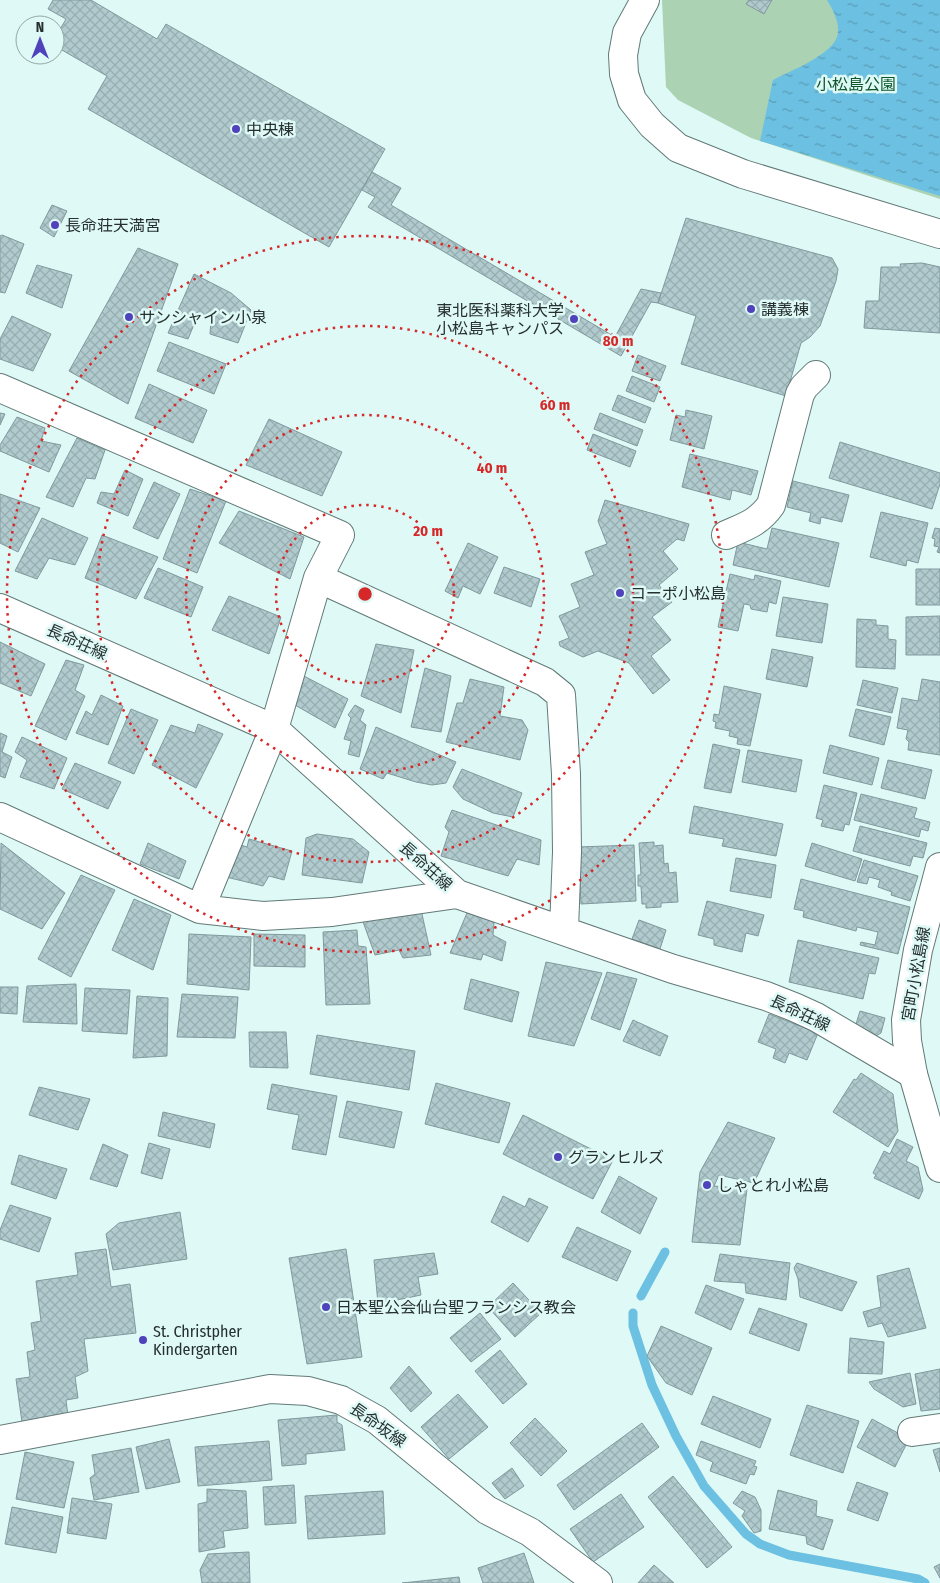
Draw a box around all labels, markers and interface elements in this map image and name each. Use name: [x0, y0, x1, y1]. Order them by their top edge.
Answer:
north arrow: [15, 15, 65, 65]
text: N: [36, 19, 44, 36]
park label: 小松島公園: [816, 75, 896, 94]
place label: 中央棟: [246, 120, 294, 139]
marker: 中央棟: [230, 123, 242, 135]
place label: 長命荘天満宮: [65, 216, 161, 235]
marker: 長命荘天満宮: [49, 219, 61, 231]
place label: 講義棟: [761, 300, 809, 319]
place label: 東北医科薬科大学 小松島キャンパス: [436, 301, 564, 338]
marker: 講義棟: [745, 303, 757, 315]
place label: サンシャイン小泉: [139, 308, 267, 327]
marker: サンシャイン小泉: [123, 311, 135, 323]
marker: 東北医科薬科大学 小松島キャンパス: [568, 313, 580, 325]
text: 80 m: [603, 332, 633, 350]
text: 60 m: [540, 396, 570, 414]
text: 40 m: [477, 459, 507, 477]
text: 20 m: [412, 522, 443, 540]
place label: コーポ小松島: [630, 584, 726, 603]
centre of rings: [356, 585, 374, 603]
marker: コーポ小松島: [614, 587, 626, 599]
street label: 長命荘線: [44, 620, 110, 664]
street label: 長命荘線: [396, 838, 456, 894]
street label: 宮町小松島線: [898, 925, 934, 1023]
street label: 長命荘線: [767, 991, 833, 1035]
place label: グランヒルズ: [568, 1148, 664, 1167]
marker: グランヒルズ: [552, 1151, 564, 1163]
place label: しゃとれ小松島: [717, 1176, 829, 1195]
marker: しゃとれ小松島: [701, 1179, 713, 1191]
place label: 日本聖公会仙台聖フランシス教会: [336, 1298, 576, 1317]
marker: 日本聖公会仙台聖フランシス教会: [320, 1301, 332, 1313]
place label: St. Christpher Kindergarten: [153, 1322, 242, 1359]
marker: St. Christpher Kindergarten: [137, 1334, 149, 1346]
street label: 長命坂線: [346, 1399, 410, 1451]

